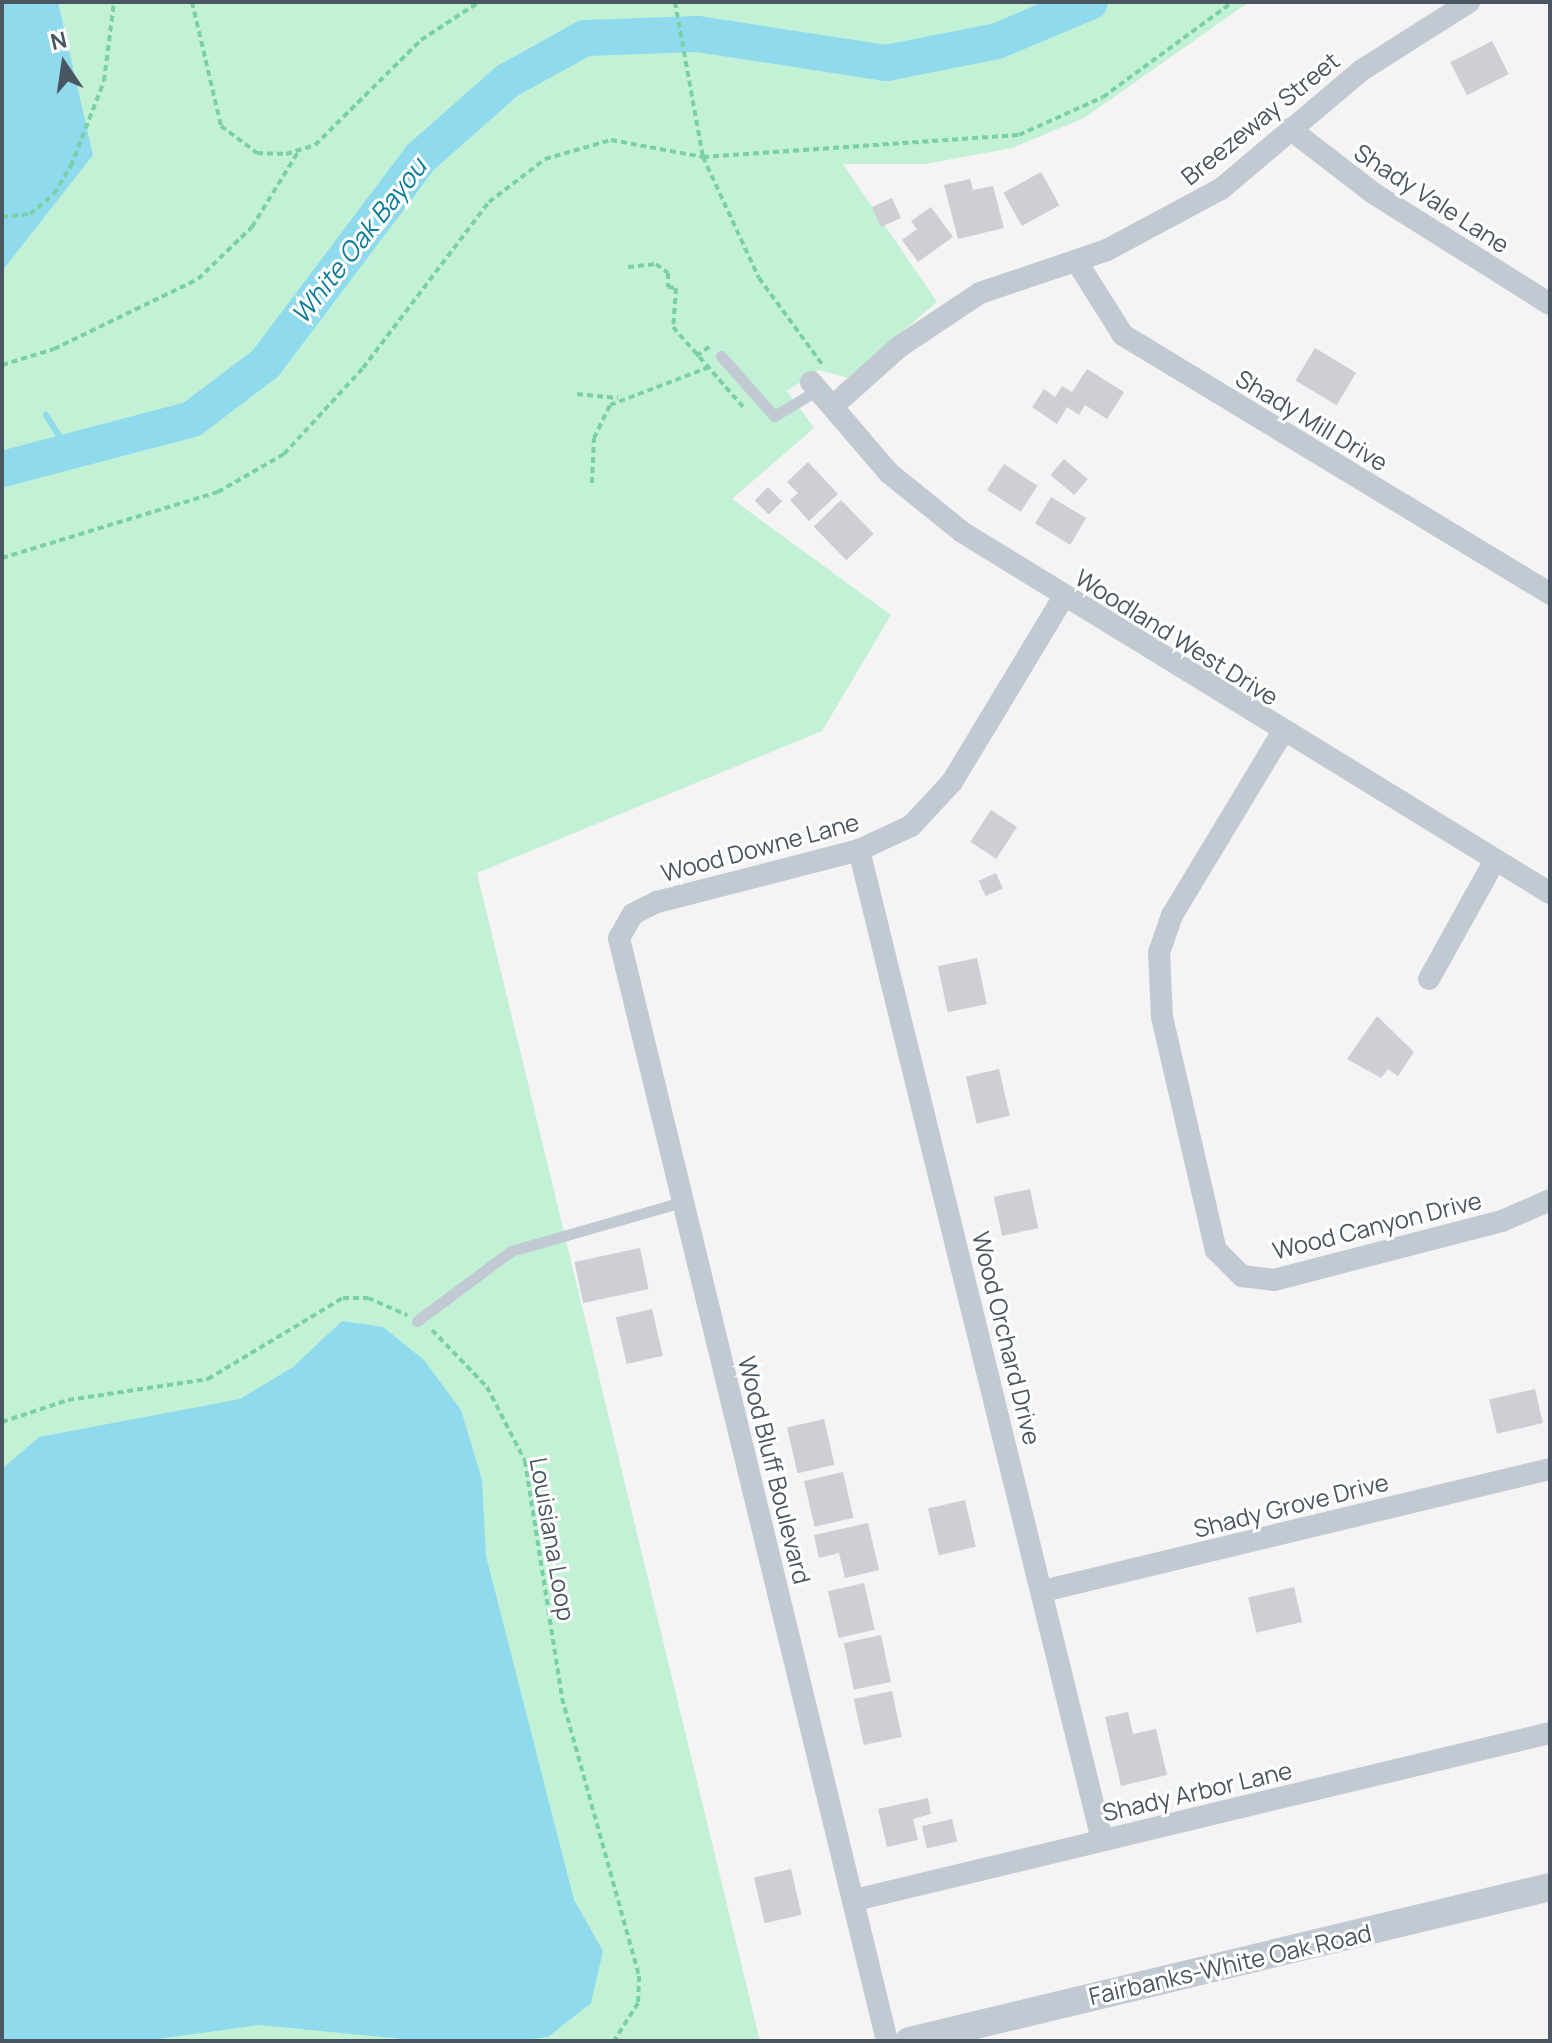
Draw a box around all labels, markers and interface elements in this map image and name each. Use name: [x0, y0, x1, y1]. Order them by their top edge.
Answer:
north arrow: [24, 24, 104, 104]
text: N: [48, 24, 70, 57]
street label: Breezeway Street: [1175, 46, 1345, 190]
street label: Shady Vale Lane: [1349, 137, 1515, 259]
water label: White Oak Bayou: [285, 152, 433, 330]
street label: Shady Mill Drive: [1231, 363, 1393, 477]
street label: Woodland West Drive: [1070, 563, 1284, 711]
street label: Wood Downe Lane: [658, 807, 862, 887]
street label: Wood Canyon Drive: [1270, 1185, 1484, 1265]
street label: Wood Orchard Drive: [967, 1228, 1047, 1448]
street label: Wood Bluff Boulevard: [733, 1353, 817, 1587]
street label: Louisiana Loop: [524, 1455, 582, 1623]
street label: Shady Grove Drive: [1191, 1467, 1391, 1543]
street label: Shady Arbor Lane: [1099, 1755, 1295, 1827]
street label: Fairbanks-White Oak Road: [1086, 1917, 1374, 2011]

